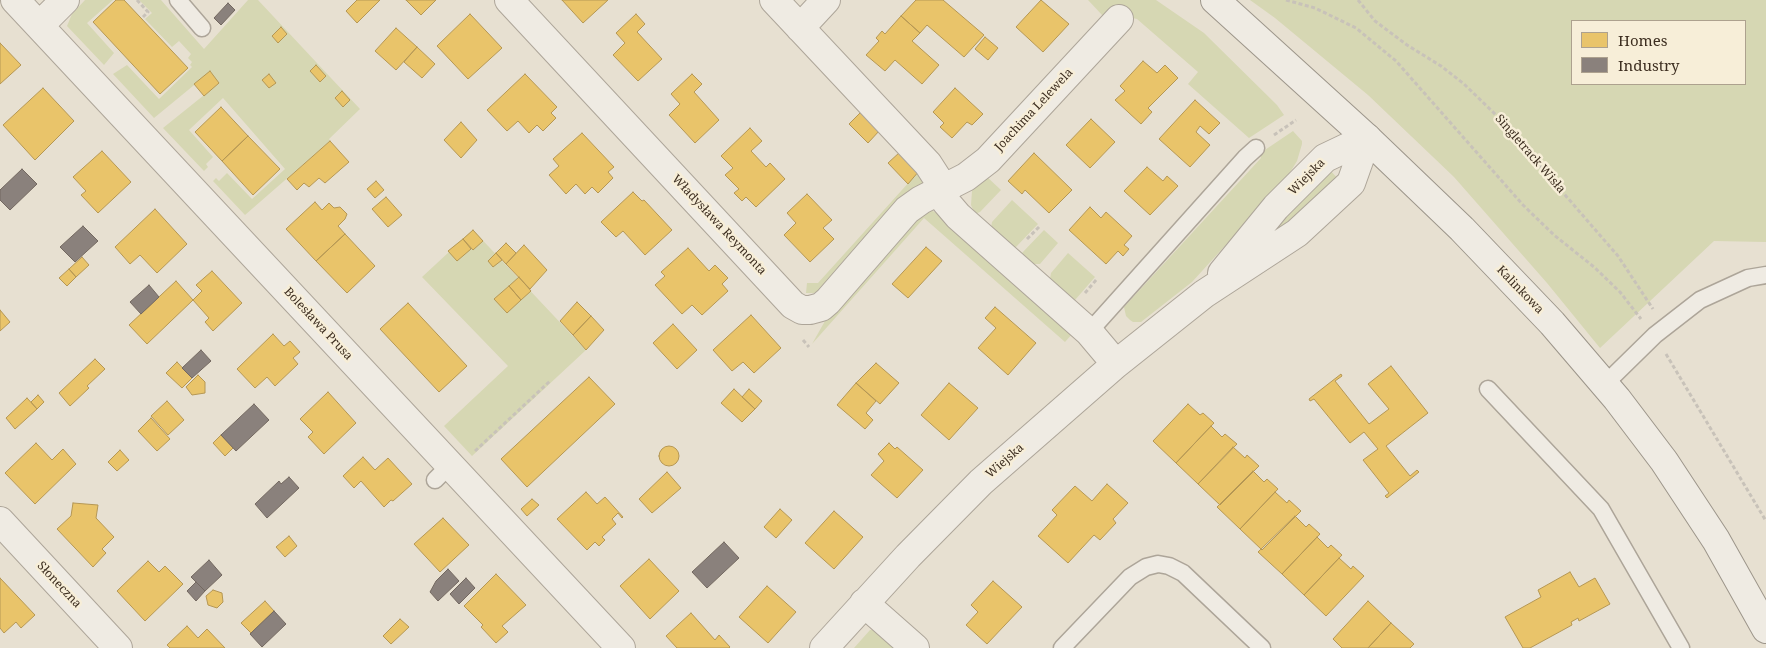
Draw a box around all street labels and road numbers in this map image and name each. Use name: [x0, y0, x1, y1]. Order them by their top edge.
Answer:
street label: Joachima Lelewela: [992, 66, 1076, 154]
street label: Singletrack Wisła: [1492, 112, 1568, 196]
street label: Wiejska: [1286, 156, 1328, 198]
street label: Władysława Reymonta: [669, 172, 769, 278]
street label: Kalinkowa: [1494, 263, 1546, 317]
street label: Bolesława Prusa: [281, 285, 355, 363]
street label: Wiejska: [983, 441, 1027, 481]
street label: Słoneczna: [34, 559, 84, 611]

